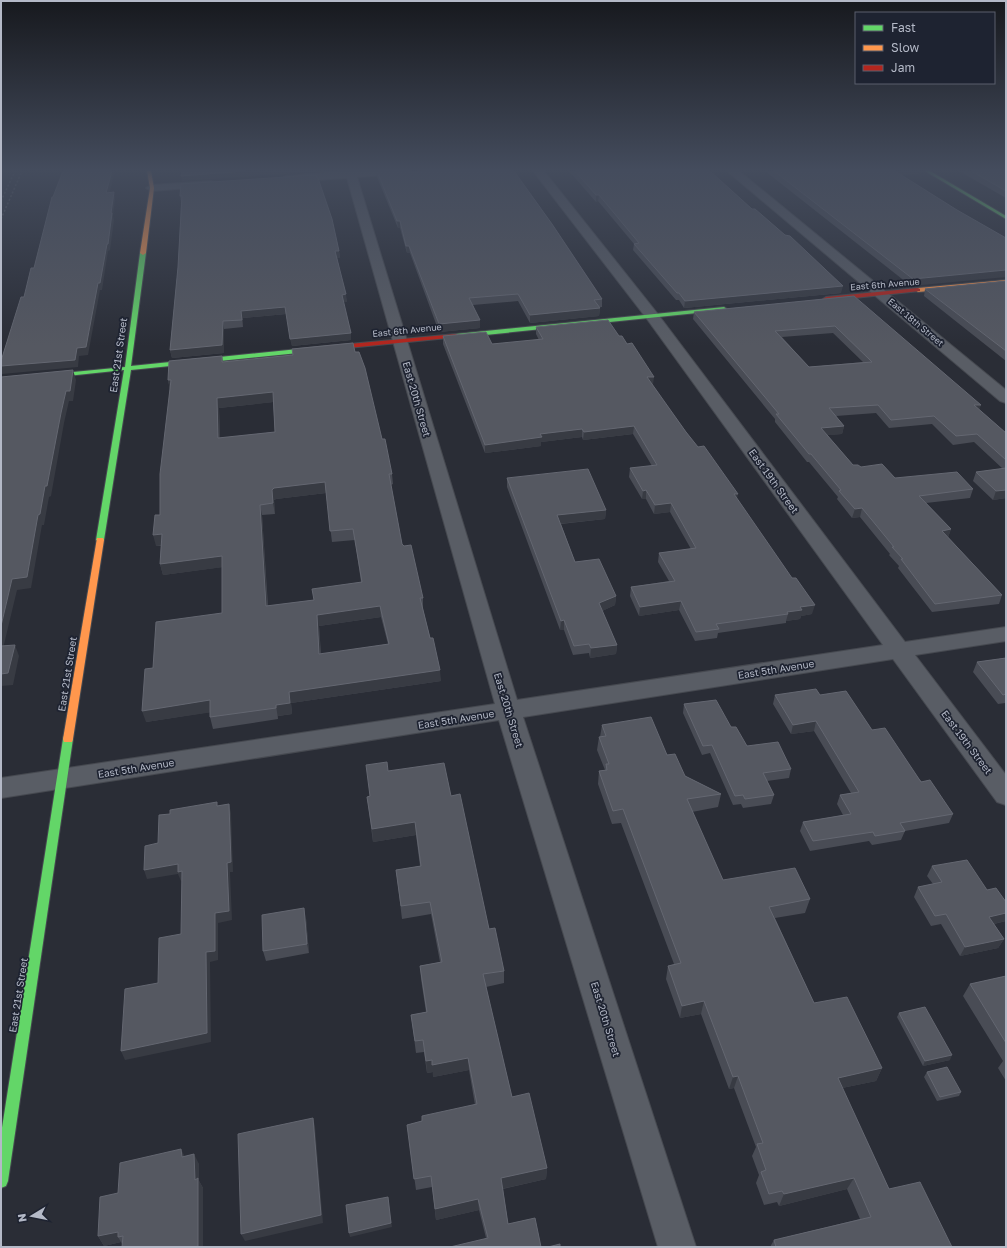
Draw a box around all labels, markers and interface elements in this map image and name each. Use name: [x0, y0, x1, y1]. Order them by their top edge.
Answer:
legend: [855, 12, 995, 84]
text: Fast: [891, 20, 916, 35]
text: Slow: [891, 40, 919, 55]
text: Jam: [891, 60, 915, 75]
street label: East 6th Avenue: [850, 275, 920, 293]
street label: East 18th Street: [886, 296, 946, 349]
street label: East 21st Street: [107, 317, 129, 393]
street label: East 6th Avenue: [372, 321, 442, 339]
street label: East 20th Street: [401, 360, 433, 438]
street label: East 19th Street: [747, 446, 801, 516]
street label: East 21st Street: [55, 636, 79, 712]
street label: East 5th Avenue: [737, 657, 815, 681]
street label: East 20th Street: [492, 671, 526, 749]
street label: East 5th Avenue: [417, 707, 495, 731]
street label: East 19th Street: [939, 708, 995, 776]
street label: East 5th Avenue: [97, 756, 175, 780]
street label: East 21st Street: [6, 957, 30, 1033]
street label: East 20th Street: [589, 980, 623, 1058]
north arrow: [12, 1196, 52, 1236]
text: N: [15, 1213, 29, 1223]

